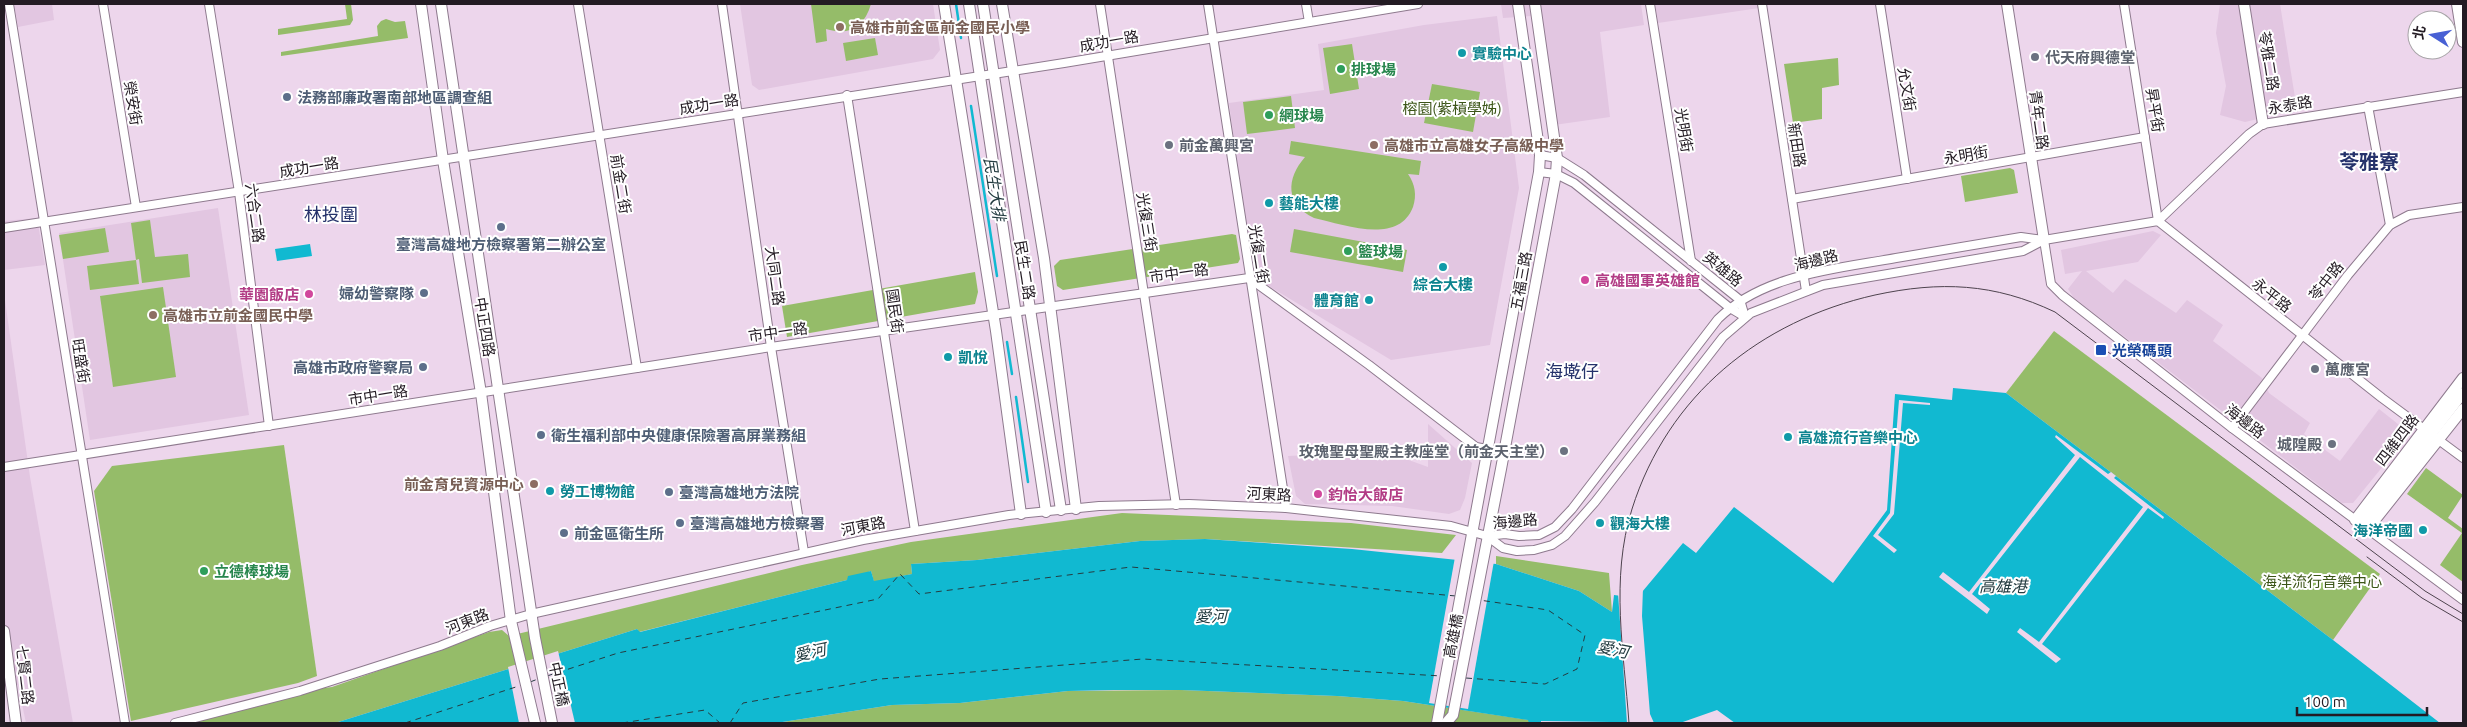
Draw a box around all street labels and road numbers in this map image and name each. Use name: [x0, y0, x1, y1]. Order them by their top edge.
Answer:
street label: 成功一路: [1078, 27, 1140, 55]
street label: 苓雅二路: [2256, 30, 2282, 92]
street label: 允文街: [1895, 65, 1919, 113]
street label: 榮安街: [121, 79, 145, 127]
street label: 昇平街: [2143, 86, 2167, 134]
street label: 青年二路: [2026, 89, 2052, 151]
street label: 成功一路: [678, 91, 740, 117]
street label: 永泰路: [2266, 93, 2314, 117]
street label: 光明街: [1672, 106, 1696, 154]
street label: 新田路: [1785, 121, 1809, 169]
street label: 永明街: [1942, 143, 1990, 167]
street label: 前金二街: [608, 153, 634, 215]
street label: 成功一路: [278, 154, 340, 180]
street label: 六合二路: [242, 182, 268, 244]
street label: 光復三街: [1134, 191, 1160, 253]
street label: 光復二街: [1246, 223, 1272, 285]
street label: 民生二路: [1012, 239, 1038, 301]
street label: 大同二路: [762, 245, 788, 307]
street label: 海邊路: [1792, 246, 1840, 274]
street label: 英雄路: [1700, 248, 1746, 290]
street label: 五福三路: [1507, 250, 1535, 312]
street label: 苓中路: [2305, 258, 2347, 304]
street label: 市中一路: [1148, 260, 1210, 286]
street label: 永平路: [2249, 274, 2295, 316]
street label: 國民街: [883, 288, 907, 334]
street label: 中正四路: [472, 296, 498, 358]
street label: 市中一路: [747, 319, 809, 345]
street label: 旺盛街: [69, 337, 93, 385]
street label: 市中一路: [347, 382, 409, 408]
street label: 海邊路: [2222, 401, 2268, 441]
street label: 四維四路: [2372, 411, 2422, 469]
street label: 河東路: [1246, 484, 1292, 504]
street label: 海邊路: [1492, 511, 1538, 531]
street label: 河東路: [839, 513, 887, 539]
street label: 河東路: [443, 605, 491, 637]
street label: 高雄橋: [1440, 612, 1466, 660]
street label: 七賢二路: [13, 644, 37, 706]
street label: 中正橋: [546, 660, 572, 708]

